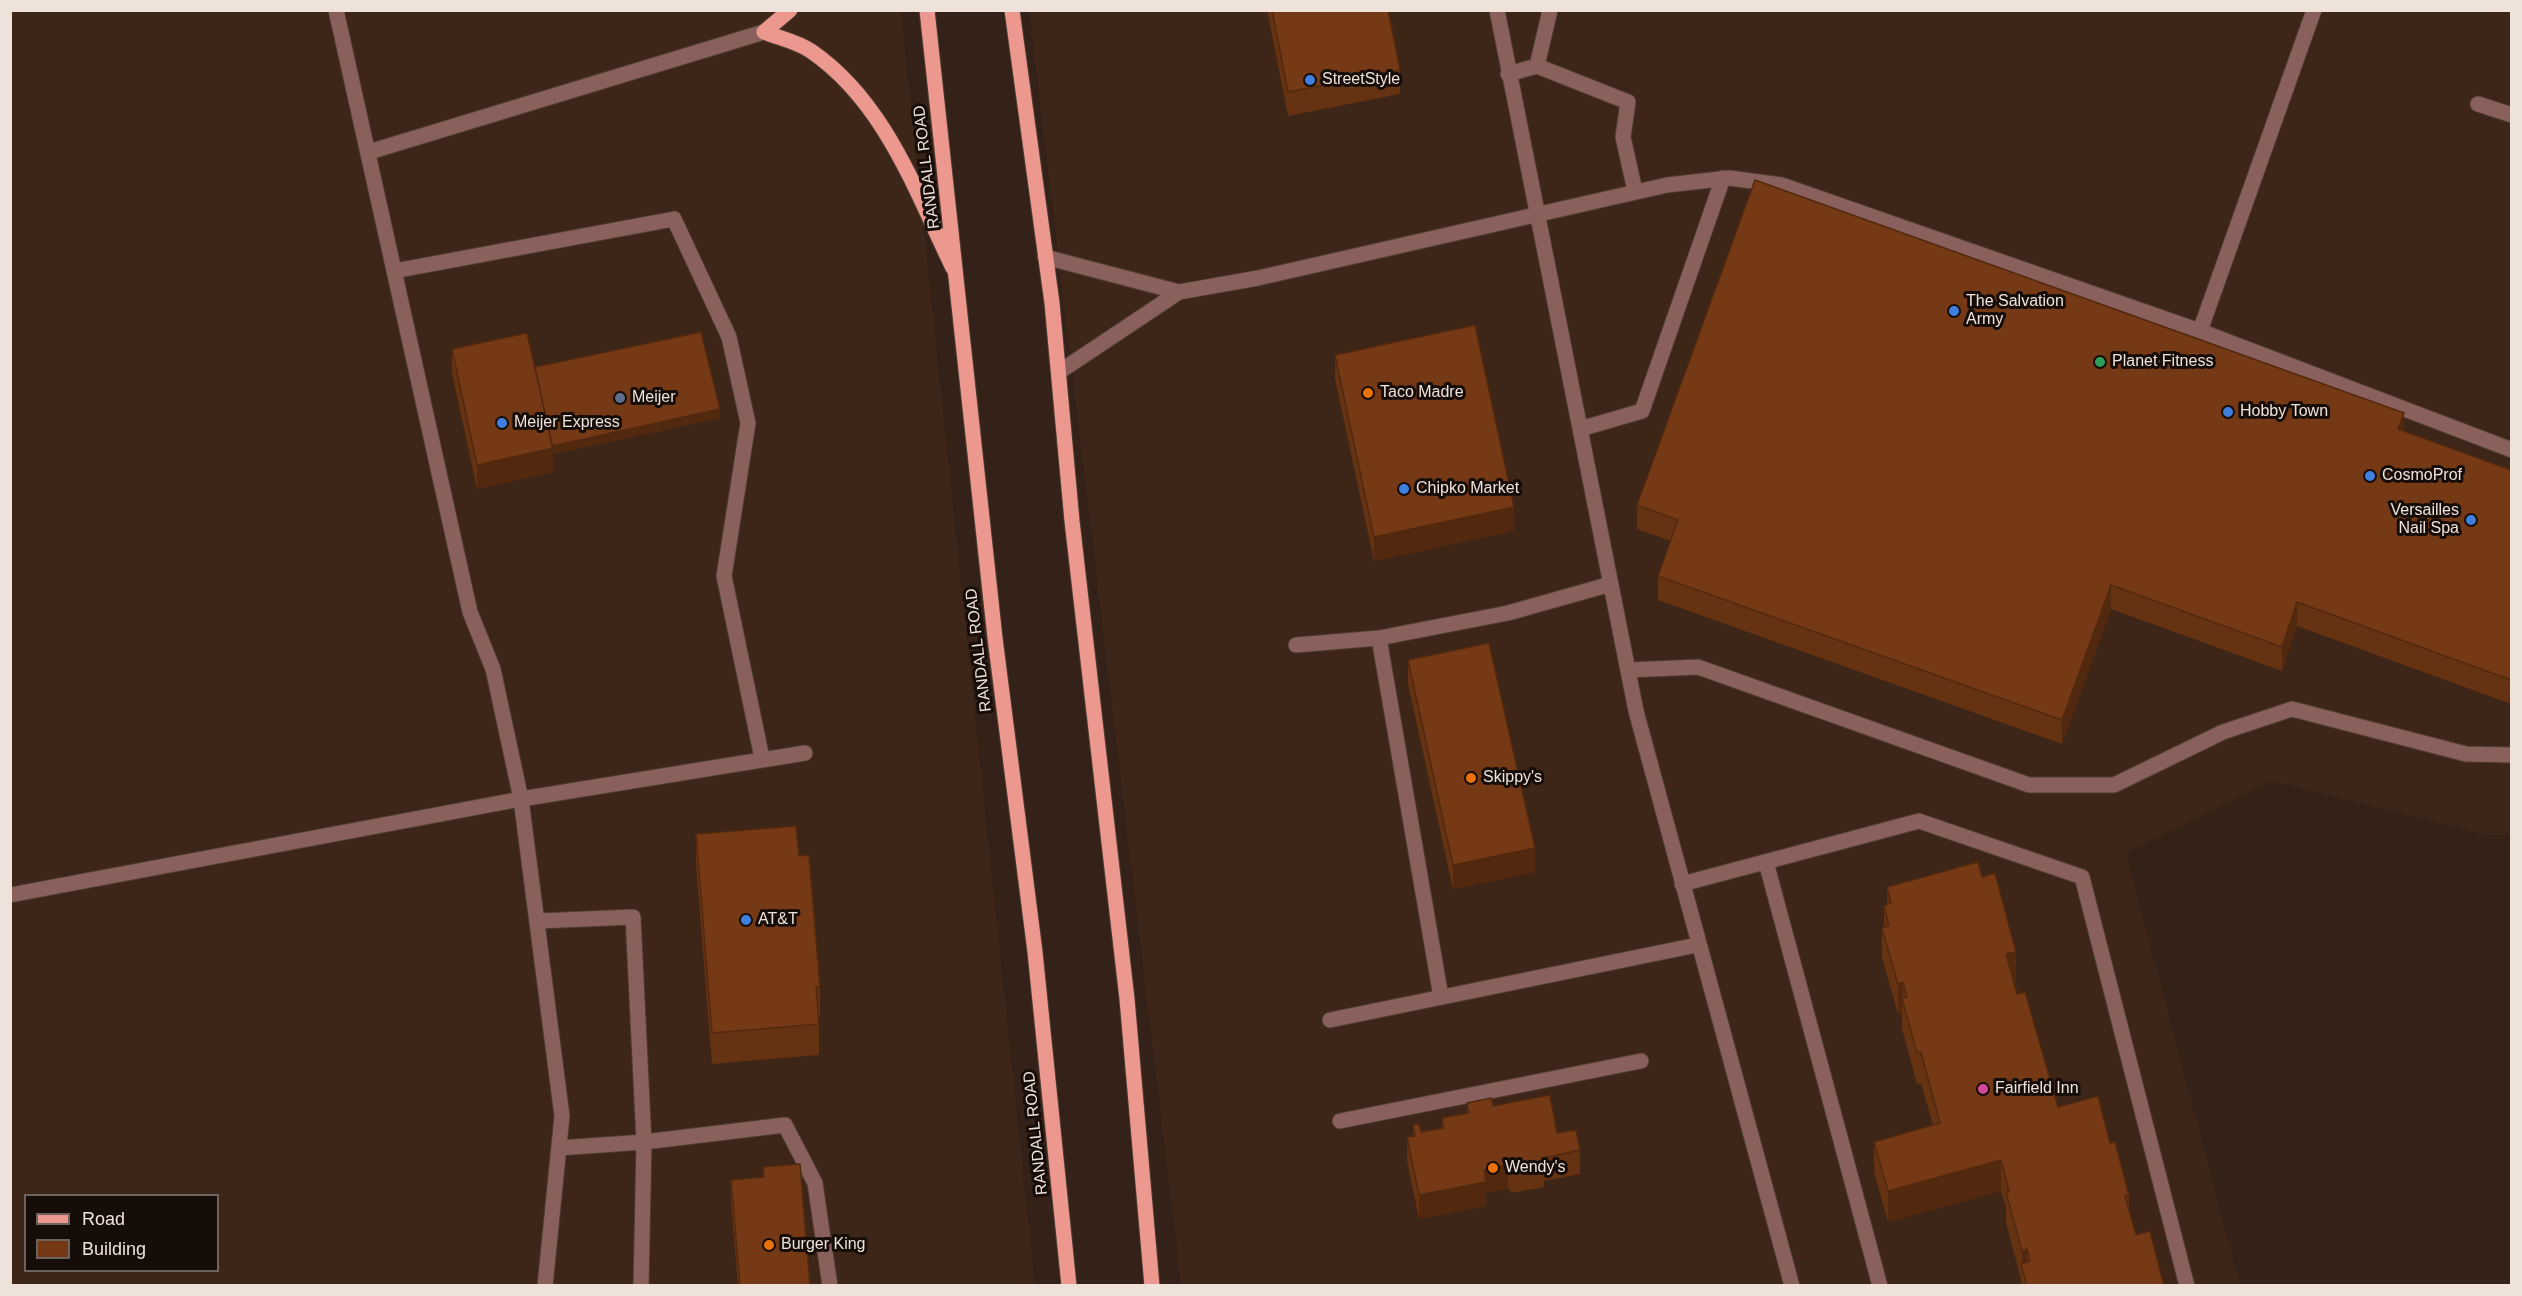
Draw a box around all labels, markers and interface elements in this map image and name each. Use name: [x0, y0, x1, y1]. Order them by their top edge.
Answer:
place label: StreetStyle: [1322, 70, 1400, 90]
marker: StreetStyle: [1303, 73, 1317, 87]
street label: RANDALL ROAD: [910, 104, 944, 230]
place label: The Salvation Army: [1966, 292, 2064, 330]
marker: The Salvation Army: [1947, 304, 1961, 318]
place label: Planet Fitness: [2112, 352, 2213, 372]
marker: Planet Fitness: [2093, 355, 2107, 369]
place label: Taco Madre: [1380, 383, 1464, 403]
marker: Taco Madre: [1361, 386, 1375, 400]
place label: Meijer: [632, 388, 676, 408]
marker: Meijer: [613, 391, 627, 405]
place label: Hobby Town: [2240, 402, 2328, 422]
marker: Hobby Town: [2221, 405, 2235, 419]
place label: Meijer Express: [514, 413, 620, 433]
marker: Meijer Express: [495, 416, 509, 430]
place label: CosmoProf: [2382, 466, 2462, 486]
marker: CosmoProf: [2363, 469, 2377, 483]
place label: Chipko Market: [1416, 479, 1519, 499]
marker: Chipko Market: [1397, 482, 1411, 496]
place label: Versailles Nail Spa: [2391, 501, 2459, 539]
marker: Versailles Nail Spa: [2464, 513, 2478, 527]
street label: RANDALL ROAD: [962, 587, 996, 713]
place label: Skippy's: [1483, 768, 1542, 788]
marker: Skippy's: [1464, 771, 1478, 785]
place label: AT&T: [758, 910, 798, 930]
marker: AT&T: [739, 913, 753, 927]
street label: RANDALL ROAD: [1020, 1070, 1052, 1196]
place label: Fairfield Inn: [1995, 1079, 2079, 1099]
marker: Fairfield Inn: [1976, 1082, 1990, 1096]
place label: Wendy's: [1505, 1158, 1566, 1178]
marker: Wendy's: [1486, 1161, 1500, 1175]
legend: [24, 1194, 219, 1272]
text: Road: [82, 1209, 125, 1229]
place label: Burger King: [781, 1235, 865, 1255]
marker: Burger King: [762, 1238, 776, 1252]
text: Building: [82, 1239, 146, 1259]

